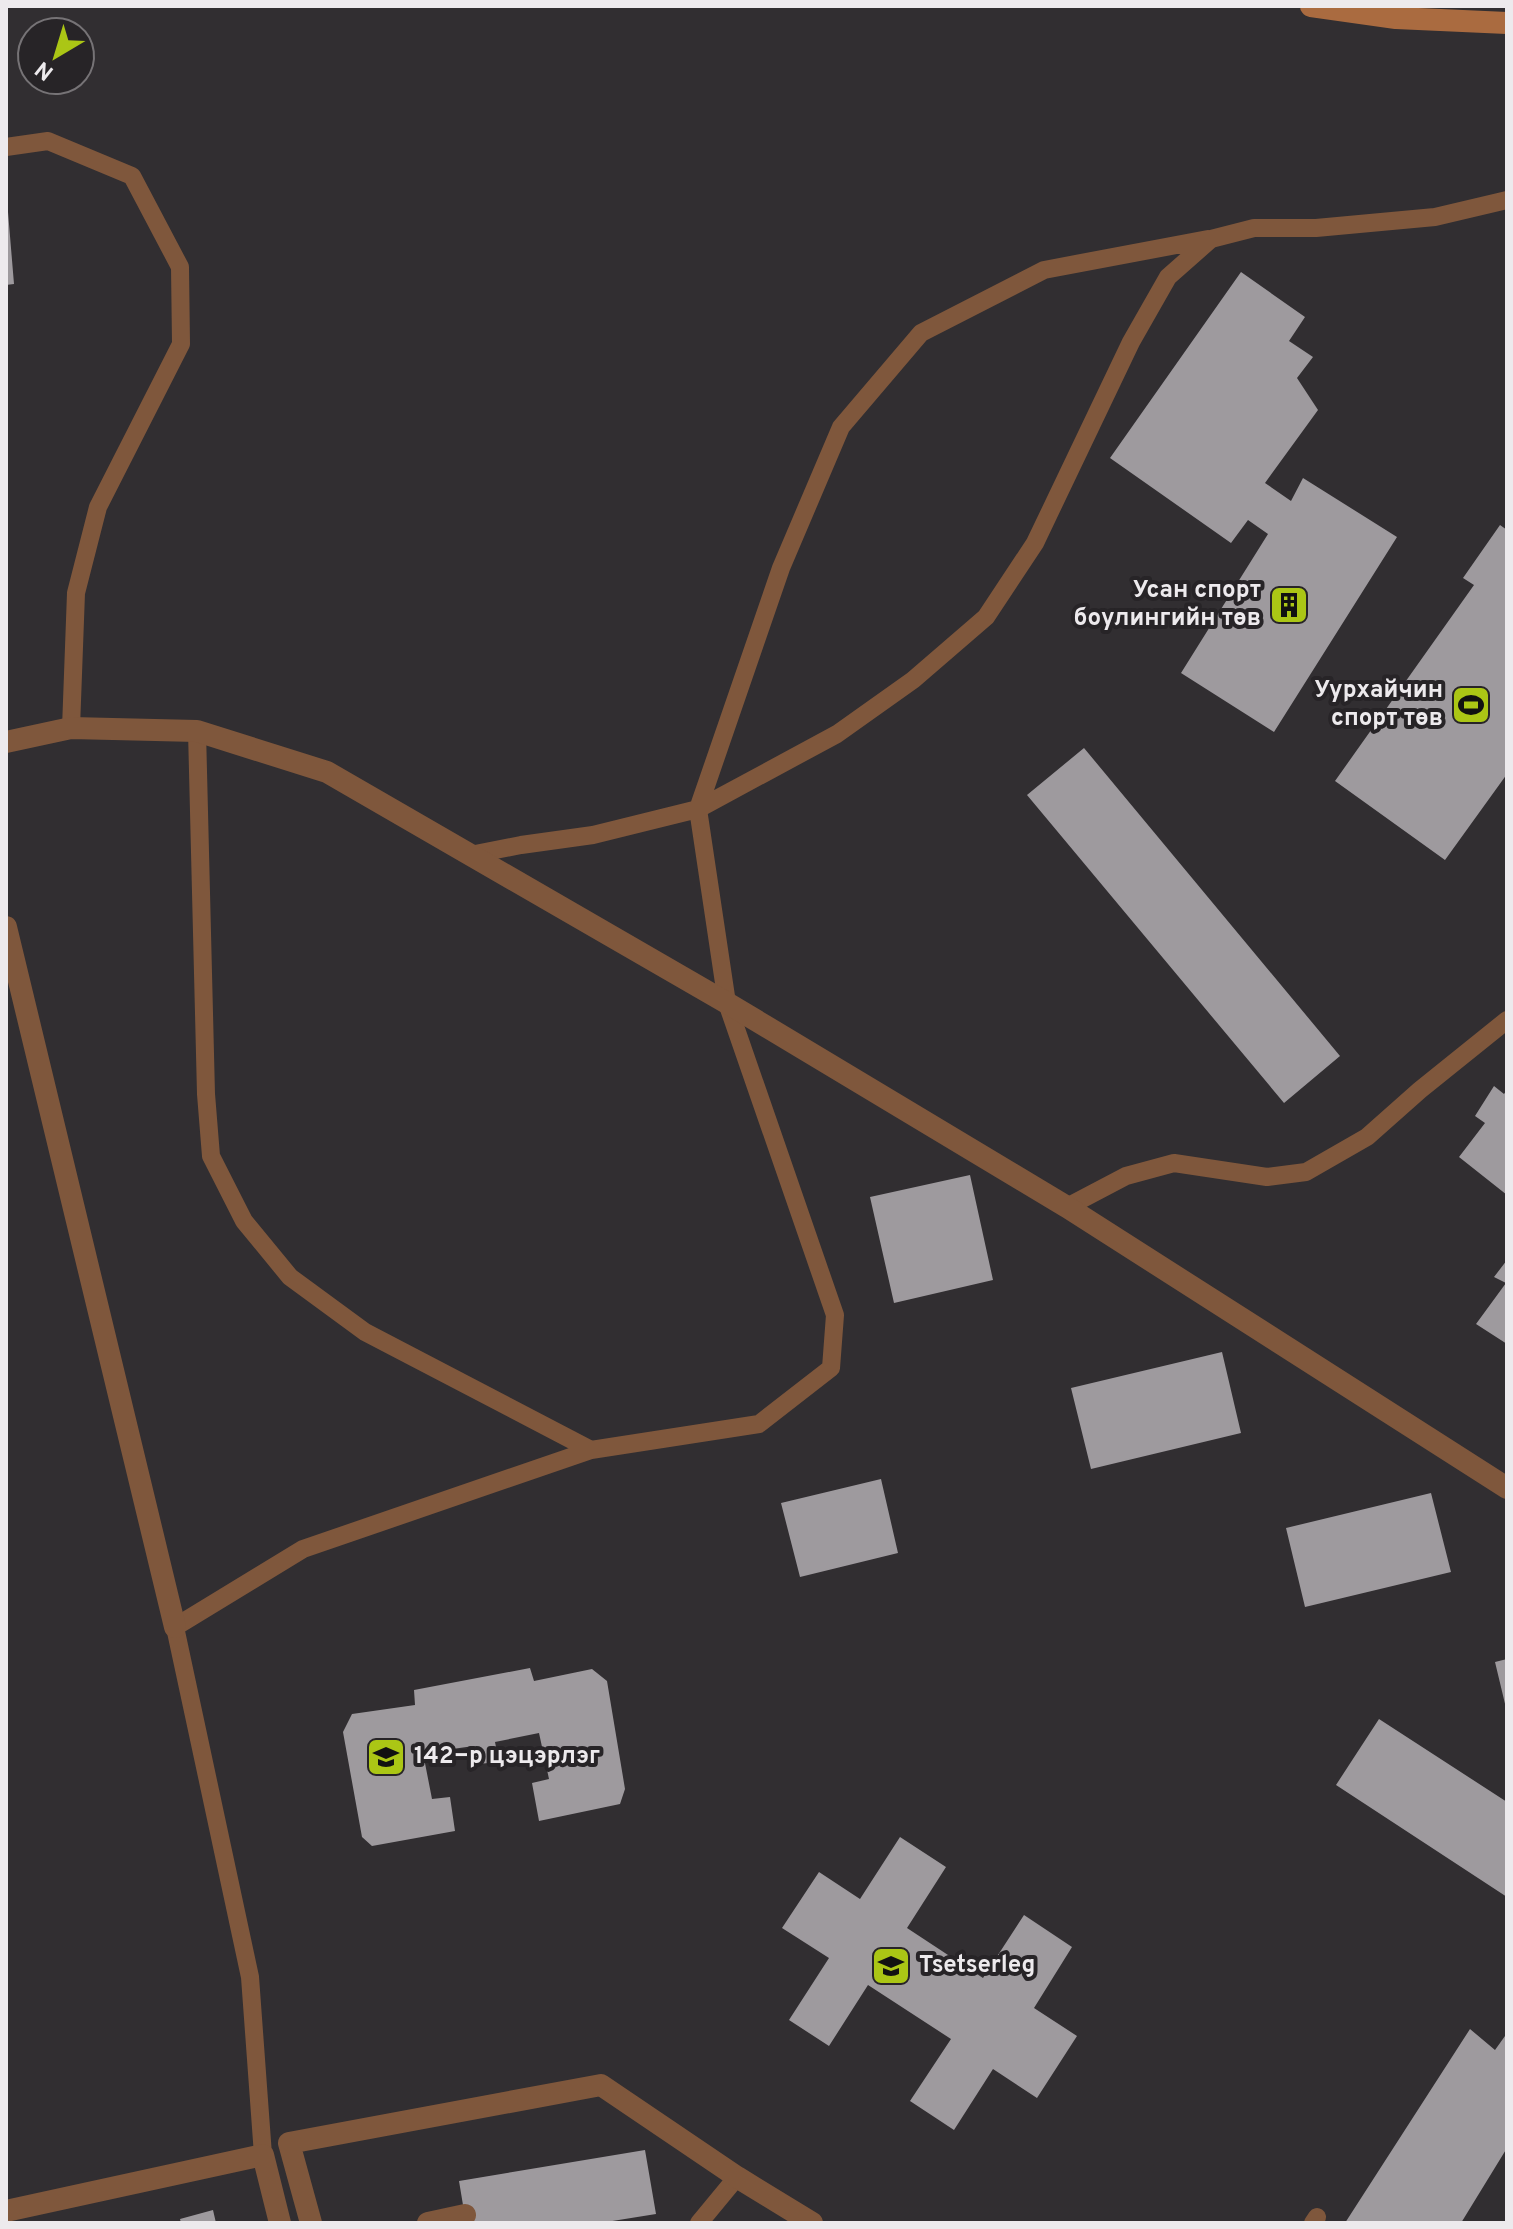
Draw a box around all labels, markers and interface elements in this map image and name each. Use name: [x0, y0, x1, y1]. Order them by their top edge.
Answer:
north arrow: [16, 16, 96, 96]
text: N: [31, 54, 60, 85]
place label: Усан спорт боулингийн төв: [1074, 576, 1261, 634]
building icon: Усан спорт боулингийн төв: [1268, 584, 1310, 626]
place label: Уурхайчин спорт төв: [1314, 676, 1443, 734]
sports icon: Уурхайчин спорт төв: [1450, 684, 1492, 726]
school or university icon: 142−р цэцэрлэг: [365, 1736, 407, 1778]
place label: 142−р цэцэрлэг: [414, 1742, 600, 1772]
school or university icon: Tsetserleg: [870, 1945, 912, 1987]
place label: Tsetserleg: [919, 1951, 1035, 1981]

